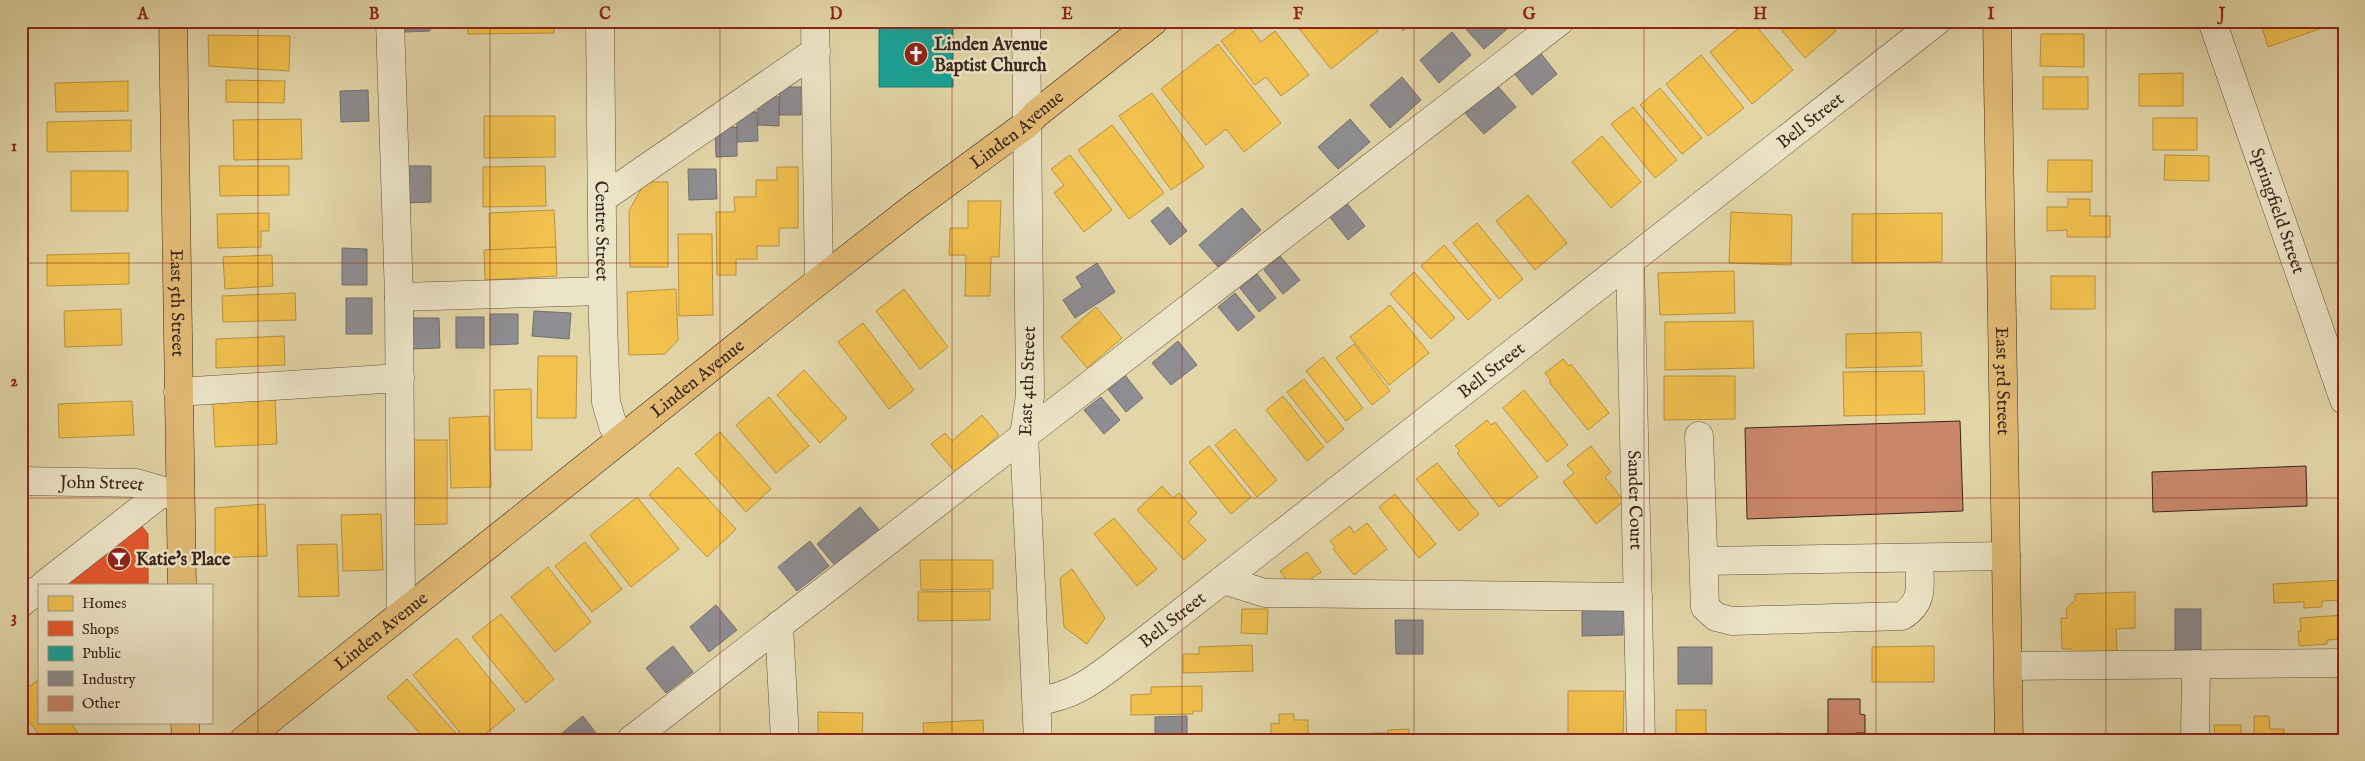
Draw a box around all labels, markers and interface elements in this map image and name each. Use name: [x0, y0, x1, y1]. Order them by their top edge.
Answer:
text: A: [137, 5, 150, 25]
text: B: [369, 5, 380, 25]
text: C: [599, 5, 611, 25]
text: D: [830, 5, 843, 25]
text: E: [1061, 5, 1073, 25]
text: F: [1293, 5, 1304, 25]
text: G: [1523, 5, 1536, 25]
text: H: [1753, 5, 1767, 25]
text: I: [1988, 5, 1995, 25]
text: J: [2217, 5, 2226, 25]
place label: Linden Avenue Baptist Church: [934, 34, 1048, 78]
church icon: Linden Avenue Baptist Church: [903, 41, 929, 67]
street label: Linden Avenue: [966, 86, 1069, 175]
street label: Bell Street: [1773, 88, 1849, 155]
text: 1: [11, 137, 17, 157]
street label: Springfield Street: [2244, 145, 2309, 277]
street label: Centre Street: [589, 181, 613, 281]
street label: East 5th Street: [164, 249, 188, 357]
street label: East 4th Street: [1015, 326, 1042, 436]
street label: East 3rd Street: [1989, 327, 2014, 435]
street label: Linden Avenue: [647, 335, 750, 424]
street label: Bell Street: [1454, 338, 1530, 404]
text: 2: [10, 372, 18, 392]
street label: Sander Court: [1621, 450, 1647, 550]
street label: John Street: [58, 472, 147, 498]
bar icon: Katie's Place: [106, 546, 132, 572]
place label: Katie's Place: [136, 549, 231, 572]
legend: [38, 584, 212, 724]
street label: Bell Street: [1135, 587, 1211, 654]
street label: Linden Avenue: [330, 588, 433, 676]
text: Homes: [82, 594, 126, 613]
text: 3: [11, 608, 17, 628]
text: Shops: [82, 620, 119, 639]
text: Public: [82, 644, 121, 663]
text: Industry: [82, 670, 136, 689]
text: Other: [82, 694, 120, 713]

